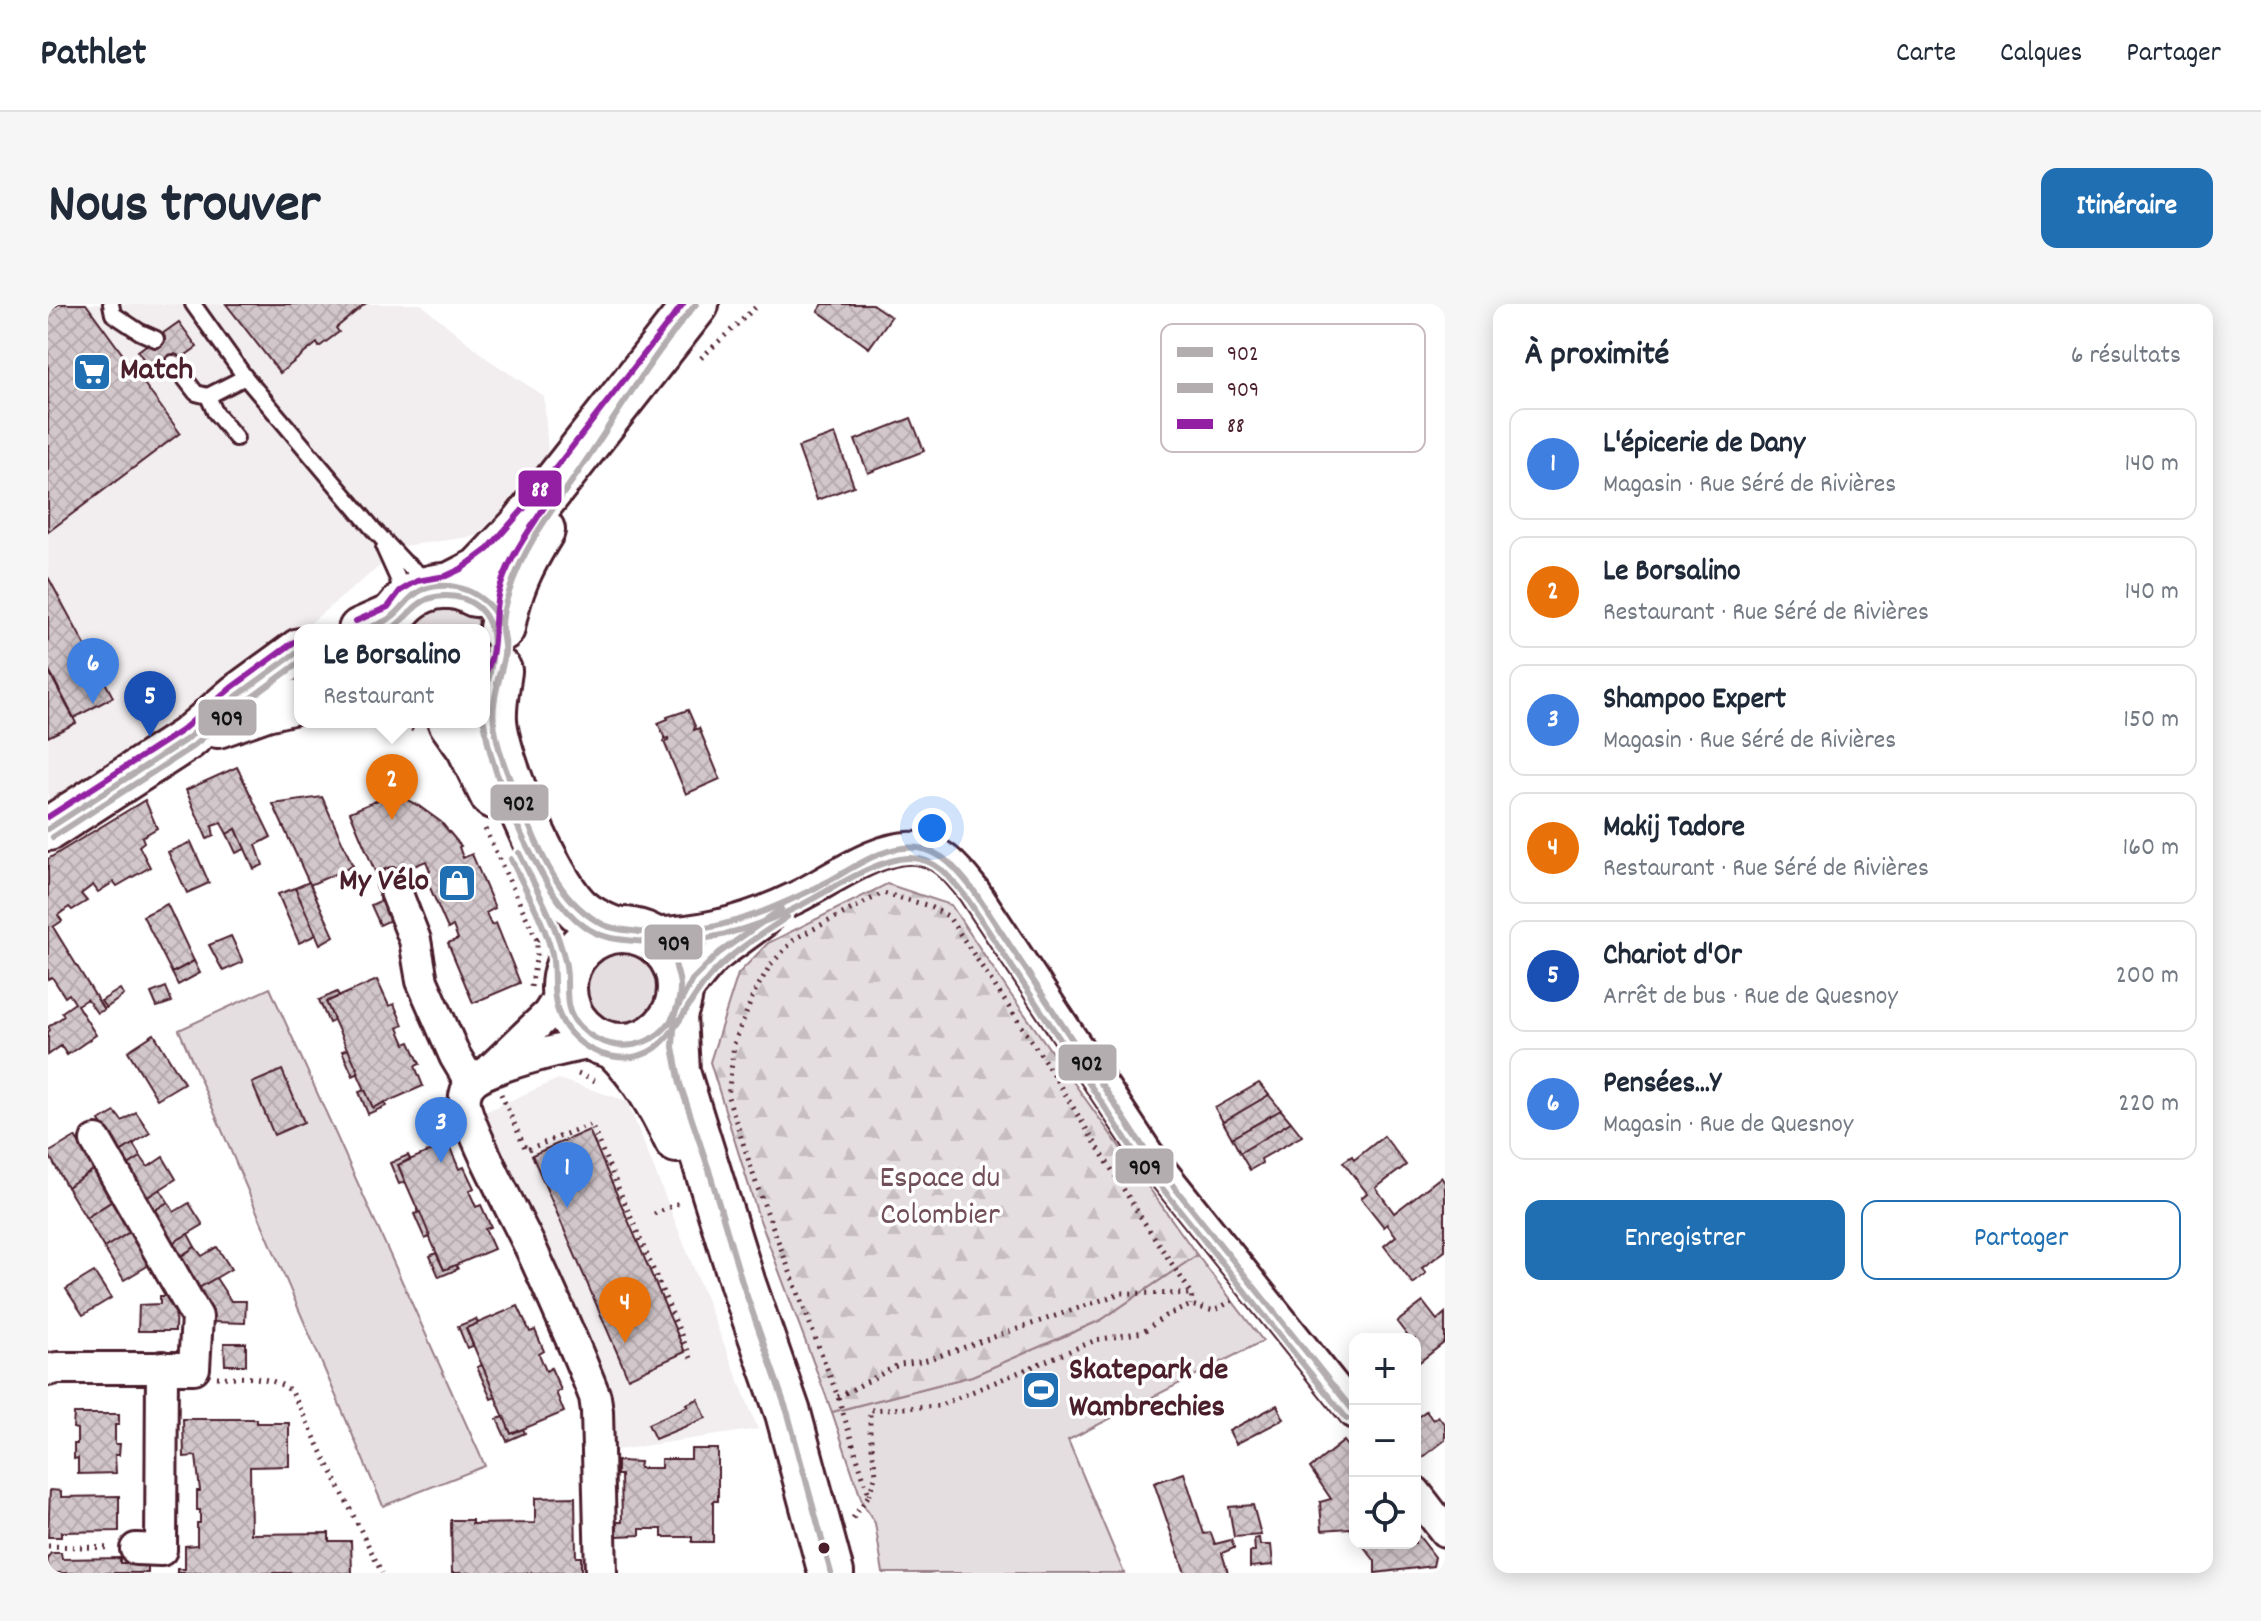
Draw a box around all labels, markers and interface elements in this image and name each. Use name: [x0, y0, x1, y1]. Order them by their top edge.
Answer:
text: Pathlet: [40, 28, 146, 83]
text: Carte: [1896, 35, 1956, 75]
text: Calques: [2000, 35, 2082, 75]
text: Partager: [2126, 35, 2221, 75]
text: Nous trouver: [48, 168, 320, 248]
button: Itinéraire: [2041, 168, 2213, 248]
legend: [1161, 324, 1425, 452]
text: À proximité: [1525, 332, 1669, 381]
text: 6 résultats: [2071, 338, 2181, 375]
text: 902: [1227, 340, 1259, 371]
place label: Match: [120, 349, 193, 395]
supermarket icon: Match: [71, 351, 113, 393]
text: 909: [1227, 376, 1259, 407]
text: 88: [1227, 412, 1245, 443]
text: L'épicerie de Dany: [1603, 424, 1805, 467]
text: 1: [1550, 446, 1556, 483]
text: 140 m: [2125, 446, 2179, 483]
text: Magasin · Rue Séré de Rivières: [1603, 467, 1896, 504]
line badge: 88: [517, 469, 563, 508]
text: 88: [531, 476, 549, 507]
text: Le Borsalino: [1603, 552, 1741, 595]
text: 2: [1547, 574, 1559, 611]
text: 140 m: [2125, 574, 2179, 611]
text: Restaurant · Rue Séré de Rivières: [1603, 595, 1929, 632]
popup: [294, 624, 490, 728]
text: Le Borsalino: [323, 636, 461, 679]
pin: 6: [67, 638, 119, 704]
pin: 5: [124, 671, 176, 737]
text: Restaurant: [323, 679, 435, 716]
text: Shampoo Expert: [1603, 680, 1786, 723]
line badge: 909: [197, 698, 258, 737]
text: 3: [1547, 702, 1559, 739]
text: 150 m: [2123, 702, 2179, 739]
text: 909: [211, 705, 243, 736]
text: Magasin · Rue Séré de Rivières: [1603, 723, 1896, 760]
pin: 2: [366, 754, 418, 820]
line badge: 902: [489, 783, 550, 822]
text: 902: [503, 790, 535, 821]
your location: [912, 808, 952, 848]
text: Makij Tadore: [1603, 808, 1745, 851]
text: 4: [1548, 830, 1558, 867]
text: 160 m: [2123, 830, 2179, 867]
text: Restaurant · Rue Séré de Rivières: [1603, 851, 1929, 888]
place label: My Vélo: [339, 860, 429, 906]
shop icon: My Vélo: [436, 862, 478, 904]
line badge: 909: [643, 923, 704, 961]
text: 909: [658, 930, 690, 961]
text: Chariot d'Or: [1603, 936, 1742, 979]
text: 5: [1547, 958, 1559, 995]
text: 200 m: [2115, 958, 2179, 995]
text: Arrêt de bus · Rue de Quesnoy: [1603, 979, 1898, 1016]
line badge: 902: [1057, 1043, 1118, 1082]
text: 902: [1071, 1050, 1103, 1081]
text: Pensées...Y: [1603, 1064, 1721, 1107]
text: 6: [1547, 1086, 1559, 1123]
text: 220 m: [2118, 1086, 2179, 1123]
pin: 3: [415, 1097, 467, 1163]
text: Magasin · Rue de Quesnoy: [1603, 1107, 1853, 1144]
pin: 1: [541, 1142, 593, 1208]
line badge: 909: [1114, 1147, 1175, 1185]
text: 909: [1129, 1154, 1161, 1185]
park label: Espace du Colombier: [880, 1157, 1000, 1240]
button: Enregistrer: [1525, 1200, 1845, 1280]
button: Partager: [1861, 1200, 2181, 1280]
pin: 4: [599, 1277, 651, 1343]
map controls: [1349, 1333, 1421, 1549]
button: +: [1349, 1333, 1421, 1405]
place label: Skatepark de Wambrechies: [1069, 1349, 1228, 1432]
sports icon: Skatepark de Wambrechies: [1020, 1369, 1062, 1411]
button: −: [1349, 1405, 1421, 1477]
button: locate: [1349, 1477, 1421, 1549]
unlabelled marker: [816, 1540, 832, 1556]

